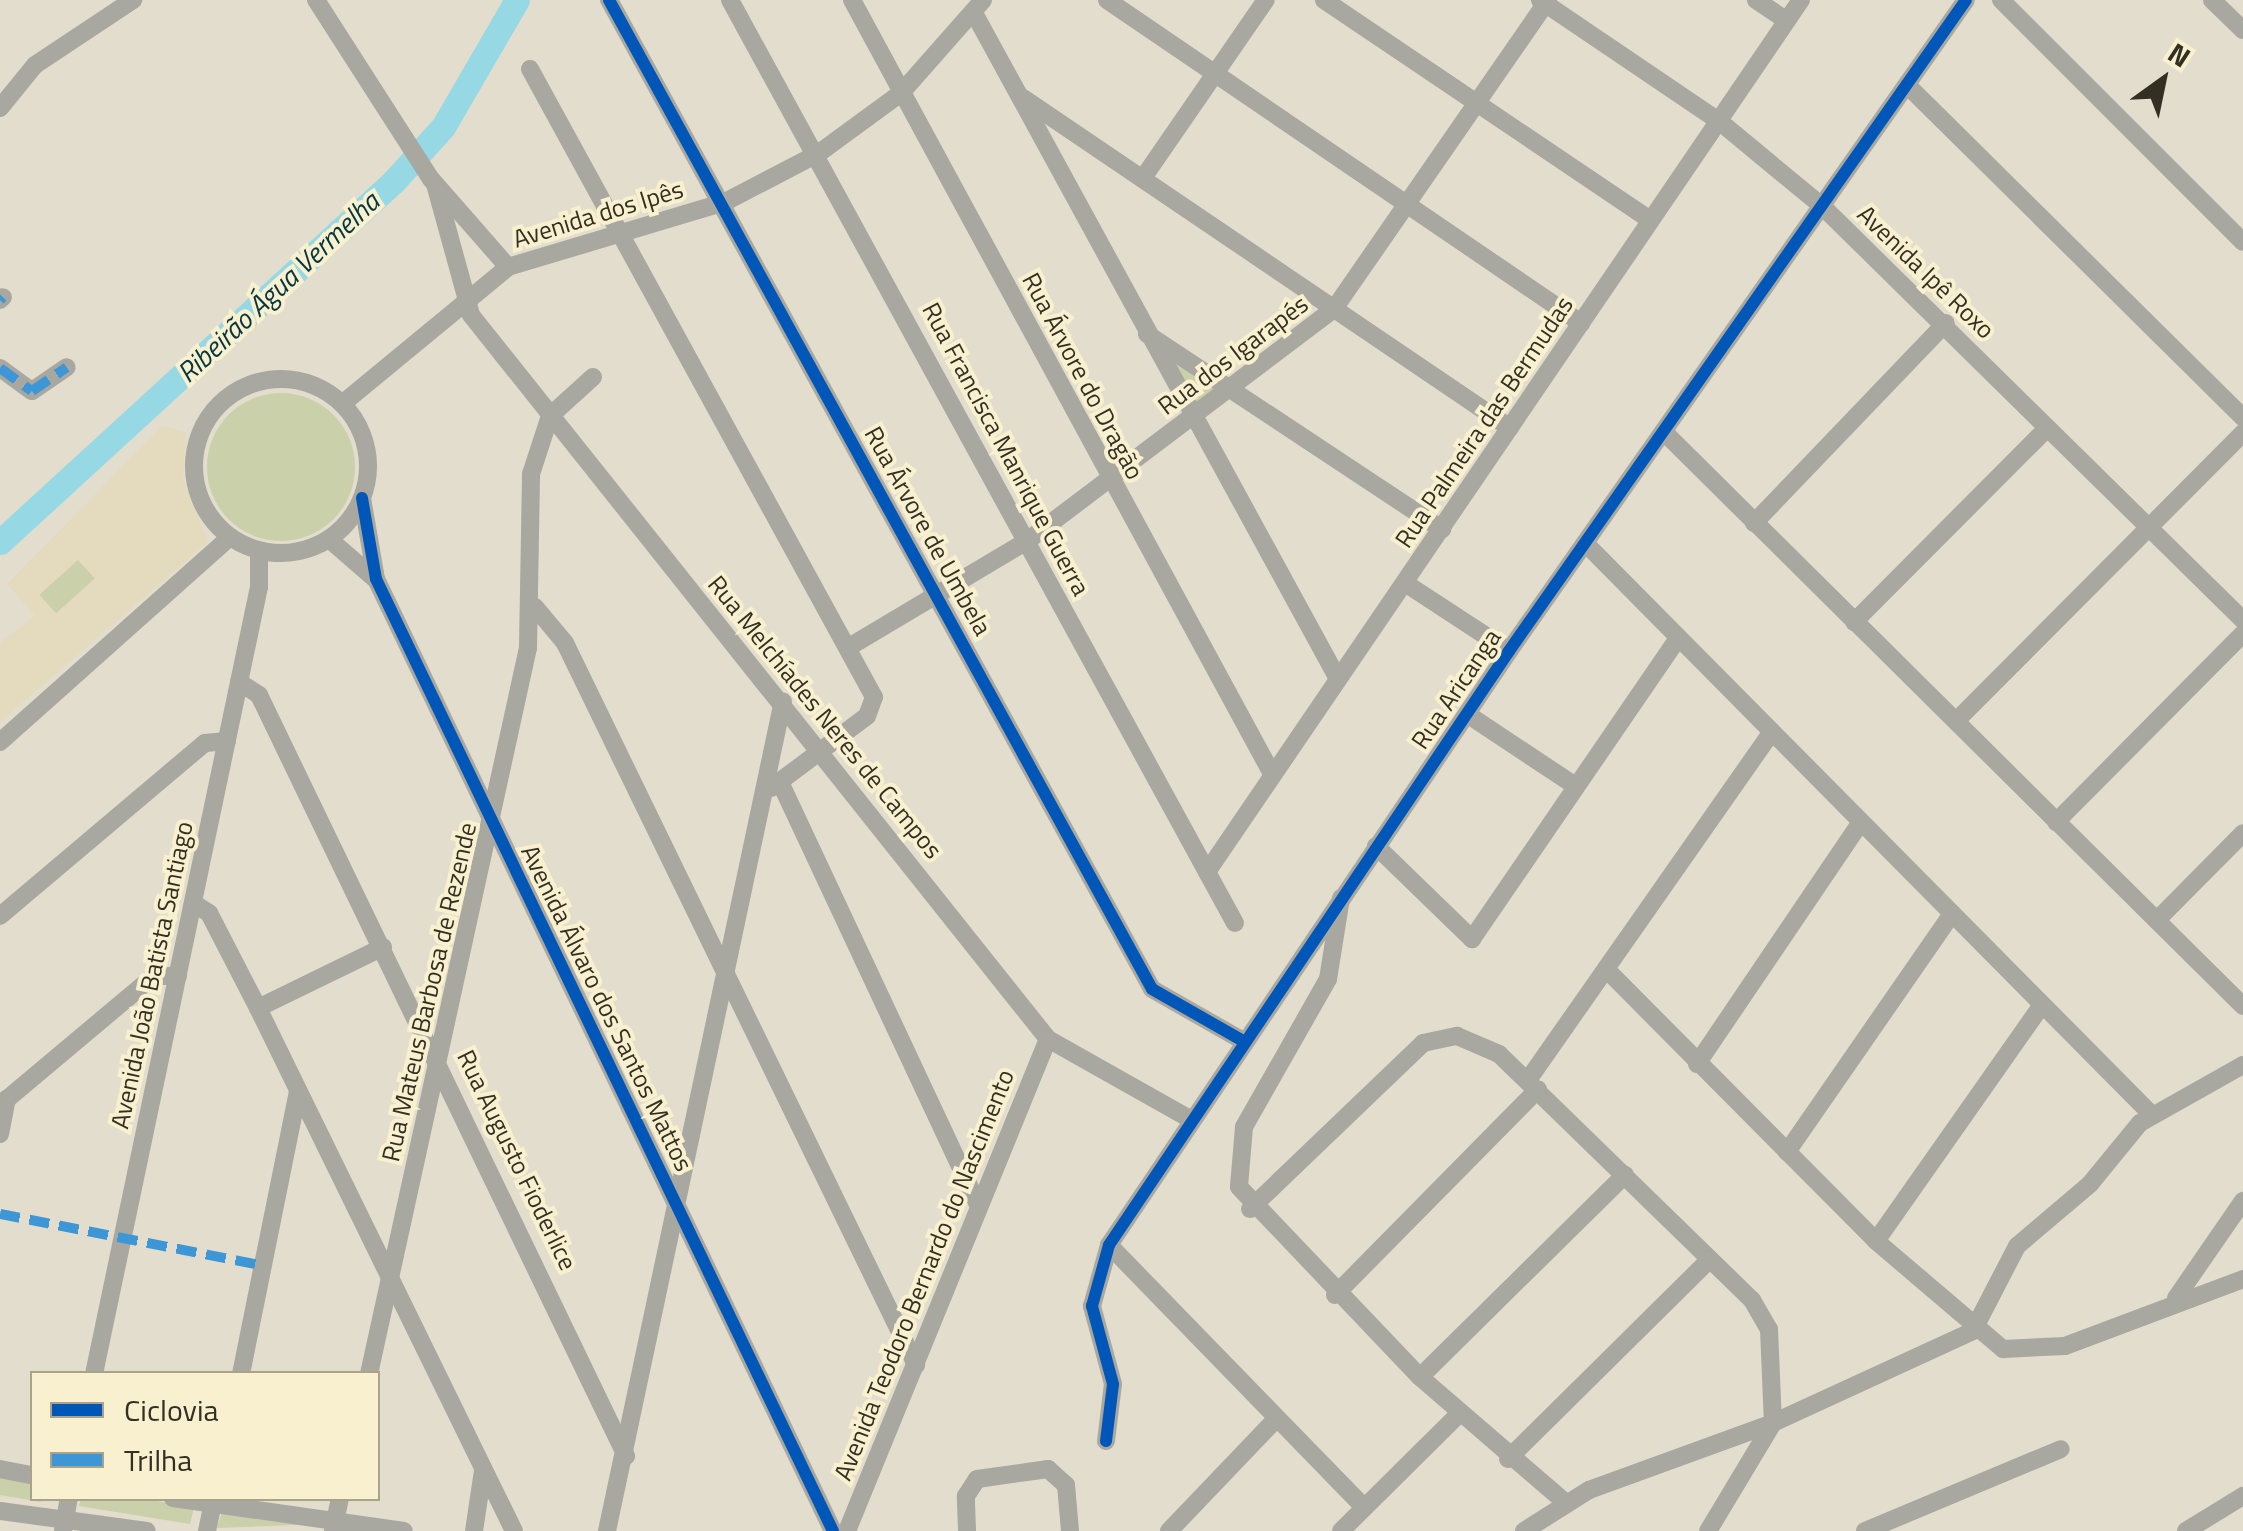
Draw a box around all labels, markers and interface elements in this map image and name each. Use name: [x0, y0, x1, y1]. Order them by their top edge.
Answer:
north arrow: [2113, 30, 2213, 130]
text: N: [2160, 31, 2199, 78]
street label: Avenida dos Ipês: [509, 174, 687, 254]
water label: Ribeirão Água Vermelha: [170, 185, 386, 389]
street label: Avenida Ipê Roxo: [1851, 199, 2001, 345]
street label: Rua Árvore do Dragão: [1016, 268, 1150, 484]
street label: Rua dos Igarapés: [1152, 289, 1314, 421]
street label: Rua Palmeira das Bermudas: [1389, 291, 1579, 553]
street label: Rua Francisca Manrique Guerra: [916, 297, 1096, 601]
street label: Rua Árvore de Umbela: [858, 421, 998, 641]
street label: Rua Melchíades Neres de Campos: [702, 570, 948, 864]
street label: Rua Aricanga: [1405, 623, 1507, 755]
street label: Avenida João Batista Santiago: [105, 819, 199, 1131]
street label: Rua Mateus Barbosa de Rezende: [375, 820, 483, 1164]
street label: Avenida Álvaro dos Santos Mattos: [515, 840, 699, 1176]
street label: Rua Augusto Fioderlice: [451, 1045, 583, 1275]
street label: Avenida Teodoro Bernardo do Nascimento: [828, 1065, 1020, 1485]
legend: [30, 1371, 380, 1501]
text: Ciclovia: [124, 1387, 219, 1433]
text: Trilha: [124, 1437, 192, 1483]

